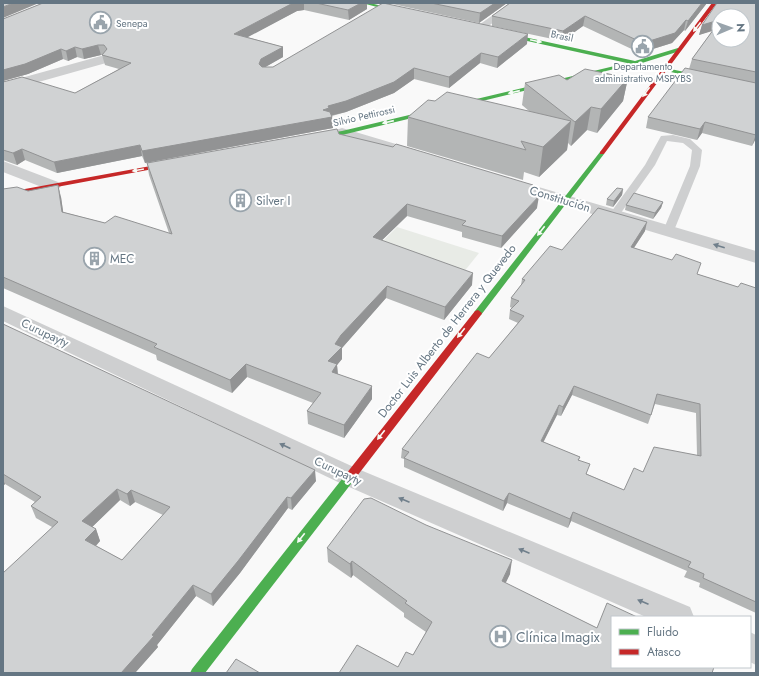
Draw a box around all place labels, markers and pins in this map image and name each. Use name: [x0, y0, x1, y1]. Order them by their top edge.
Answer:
public building icon: Senepa: [87, 10, 113, 36]
place label: Senepa: [116, 16, 148, 31]
public building icon: Departamento administrativo MSPYBS: [630, 33, 656, 59]
place label: Departamento administrativo MSPYBS: [595, 59, 692, 86]
building icon: Silver I: [228, 188, 254, 214]
place label: Silver I: [256, 192, 290, 210]
building icon: MEC: [81, 246, 107, 272]
place label: MEC: [110, 250, 135, 268]
hospital icon: Clínica Imagix: [488, 624, 514, 650]
place label: Clínica Imagix: [516, 627, 600, 647]

